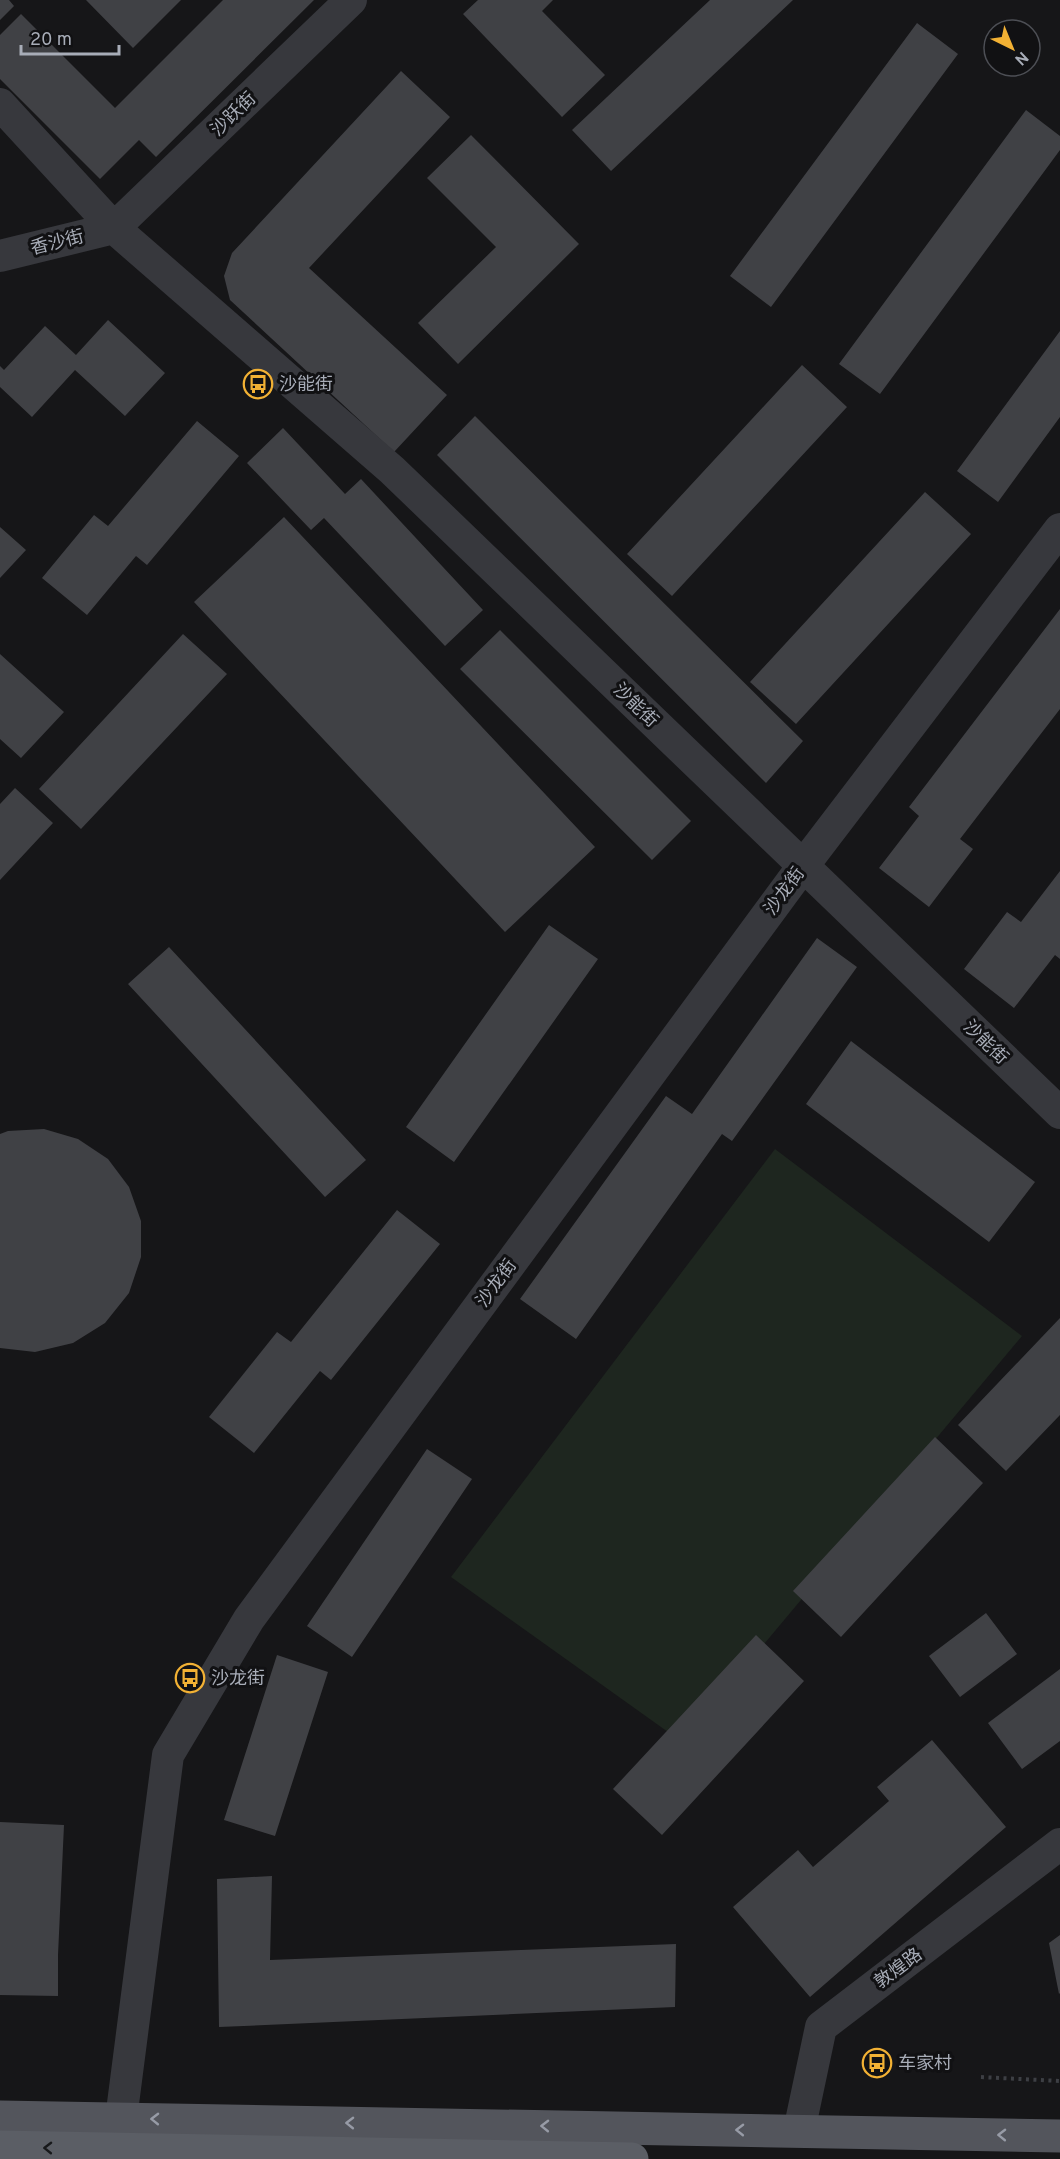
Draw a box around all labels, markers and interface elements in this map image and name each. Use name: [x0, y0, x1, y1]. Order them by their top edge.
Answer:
scale bar: [21, 18, 118, 56]
north arrow: [982, 18, 1042, 78]
text: 20 m: [30, 29, 72, 52]
text: N: [1010, 46, 1032, 69]
street label: 沙跃街: [207, 88, 261, 142]
street label: 香沙街: [28, 226, 86, 261]
bus stop icon: 沙能街: [242, 368, 274, 400]
place label: 沙能街: [279, 374, 333, 397]
street label: 沙能街: [608, 679, 662, 733]
street label: 沙龙街: [760, 863, 810, 920]
street label: 沙能街: [958, 1016, 1012, 1070]
street label: 沙龙街: [472, 1255, 522, 1312]
bus stop icon: 沙龙街: [174, 1662, 206, 1694]
place label: 沙龙街: [211, 1668, 265, 1691]
street label: 敦煌路: [870, 1944, 927, 1995]
bus stop icon: 车家村: [861, 2047, 893, 2079]
place label: 车家村: [898, 2053, 952, 2076]
one-way arrow: [151, 2113, 160, 2126]
one-way arrow: [346, 2117, 355, 2129]
one-way arrow: [541, 2120, 550, 2133]
one-way arrow: [736, 2124, 745, 2136]
one-way arrow: [997, 2129, 1006, 2141]
one-way arrow: [44, 2142, 53, 2154]

